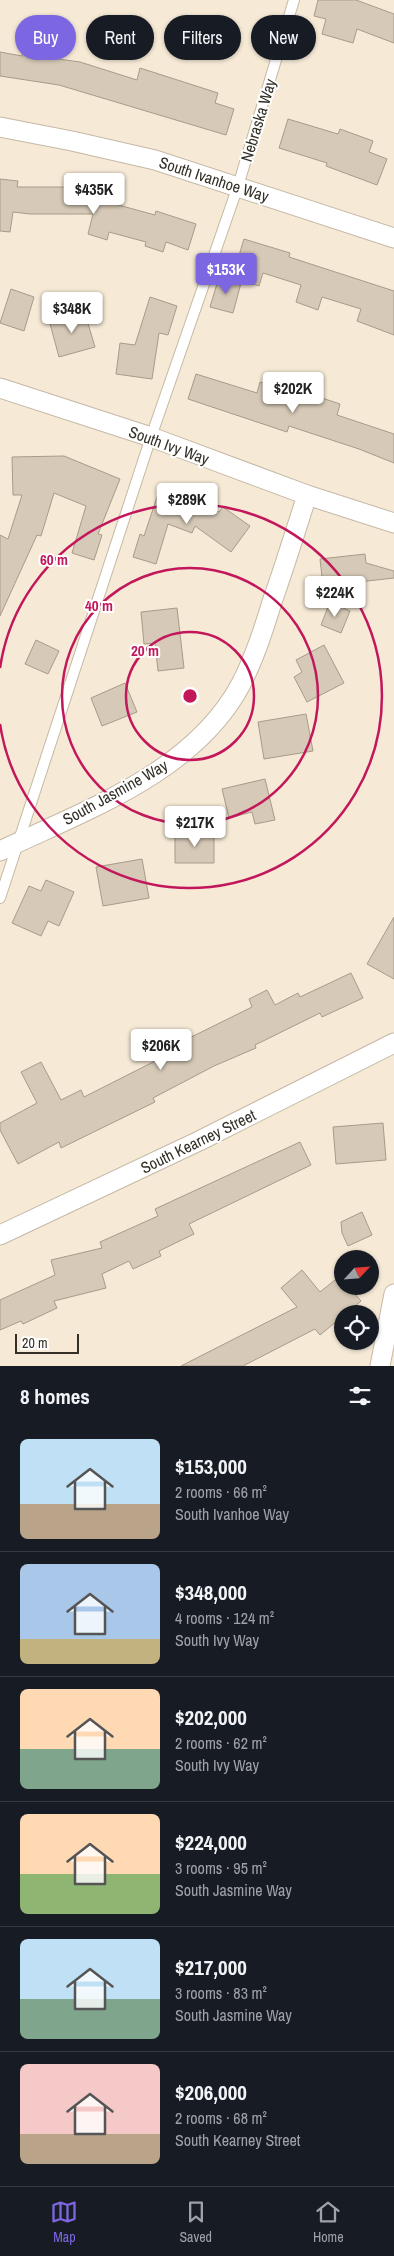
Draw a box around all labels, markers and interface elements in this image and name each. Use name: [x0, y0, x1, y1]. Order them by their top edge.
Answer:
chip: Buy: [15, 15, 76, 60]
chip: Rent: [86, 15, 154, 60]
chip: Filters: [164, 15, 241, 60]
chip: New: [251, 15, 316, 60]
street label: Nebraska Way: [235, 75, 281, 164]
street label: South Ivanhoe Way: [156, 151, 272, 207]
pin: $435K: [59, 172, 129, 215]
text: $435K: [75, 178, 113, 200]
pin: $153K: [191, 252, 261, 295]
text: $153K: [207, 258, 245, 280]
pin: $348K: [37, 292, 107, 334]
text: $348K: [53, 297, 91, 319]
pin: $202K: [258, 372, 328, 414]
text: $202K: [274, 377, 312, 399]
street label: South Ivy Way: [126, 420, 213, 470]
pin: $289K: [152, 482, 222, 525]
text: $289K: [168, 488, 206, 510]
text: 60 m: [40, 549, 68, 570]
pin: $224K: [300, 576, 370, 618]
text: $224K: [316, 581, 354, 603]
text: 40 m: [85, 595, 113, 616]
text: 20 m: [131, 640, 159, 661]
centre of rings: [181, 687, 199, 705]
street label: South Jasmine Way: [59, 754, 172, 830]
pin: $217K: [160, 806, 230, 848]
text: $217K: [176, 811, 214, 833]
pin: $206K: [126, 1028, 196, 1071]
text: $206K: [142, 1034, 180, 1056]
street label: South Kearney Street: [137, 1103, 260, 1178]
north arrow: [334, 1250, 379, 1295]
map controls: [334, 1250, 379, 1350]
button: locate: [334, 1305, 379, 1350]
scale bar: [15, 1331, 79, 1354]
text: 20 m: [22, 1334, 48, 1352]
text: 8 homes: [20, 1382, 90, 1411]
icon: filters: [346, 1382, 374, 1410]
text: $153,000: [175, 1452, 247, 1481]
icon: home: [60, 1459, 120, 1519]
text: 2 rooms · 66 m²: [175, 1481, 267, 1503]
text: South Ivanhoe Way: [175, 1503, 289, 1525]
text: $348,000: [175, 1578, 247, 1607]
icon: home: [60, 1584, 120, 1644]
text: 4 rooms · 124 m²: [175, 1607, 274, 1629]
text: South Ivy Way: [175, 1629, 259, 1651]
text: $202,000: [175, 1703, 247, 1732]
icon: home: [60, 1709, 120, 1769]
text: 2 rooms · 62 m²: [175, 1732, 267, 1754]
text: South Ivy Way: [175, 1754, 259, 1776]
text: $224,000: [175, 1828, 247, 1857]
icon: home: [60, 1834, 120, 1894]
text: 3 rooms · 95 m²: [175, 1857, 267, 1879]
text: South Jasmine Way: [175, 1879, 292, 1901]
text: $217,000: [175, 1953, 247, 1982]
icon: home: [60, 1959, 120, 2019]
text: 3 rooms · 83 m²: [175, 1982, 267, 2004]
text: South Jasmine Way: [175, 2004, 292, 2026]
text: $206,000: [175, 2078, 247, 2107]
icon: home: [60, 2084, 120, 2144]
text: 2 rooms · 68 m²: [175, 2107, 267, 2129]
text: South Kearney Street: [175, 2129, 300, 2151]
tab: Map: [50, 2198, 78, 2246]
tab: Saved: [179, 2198, 212, 2246]
tab: Home: [313, 2198, 344, 2246]

